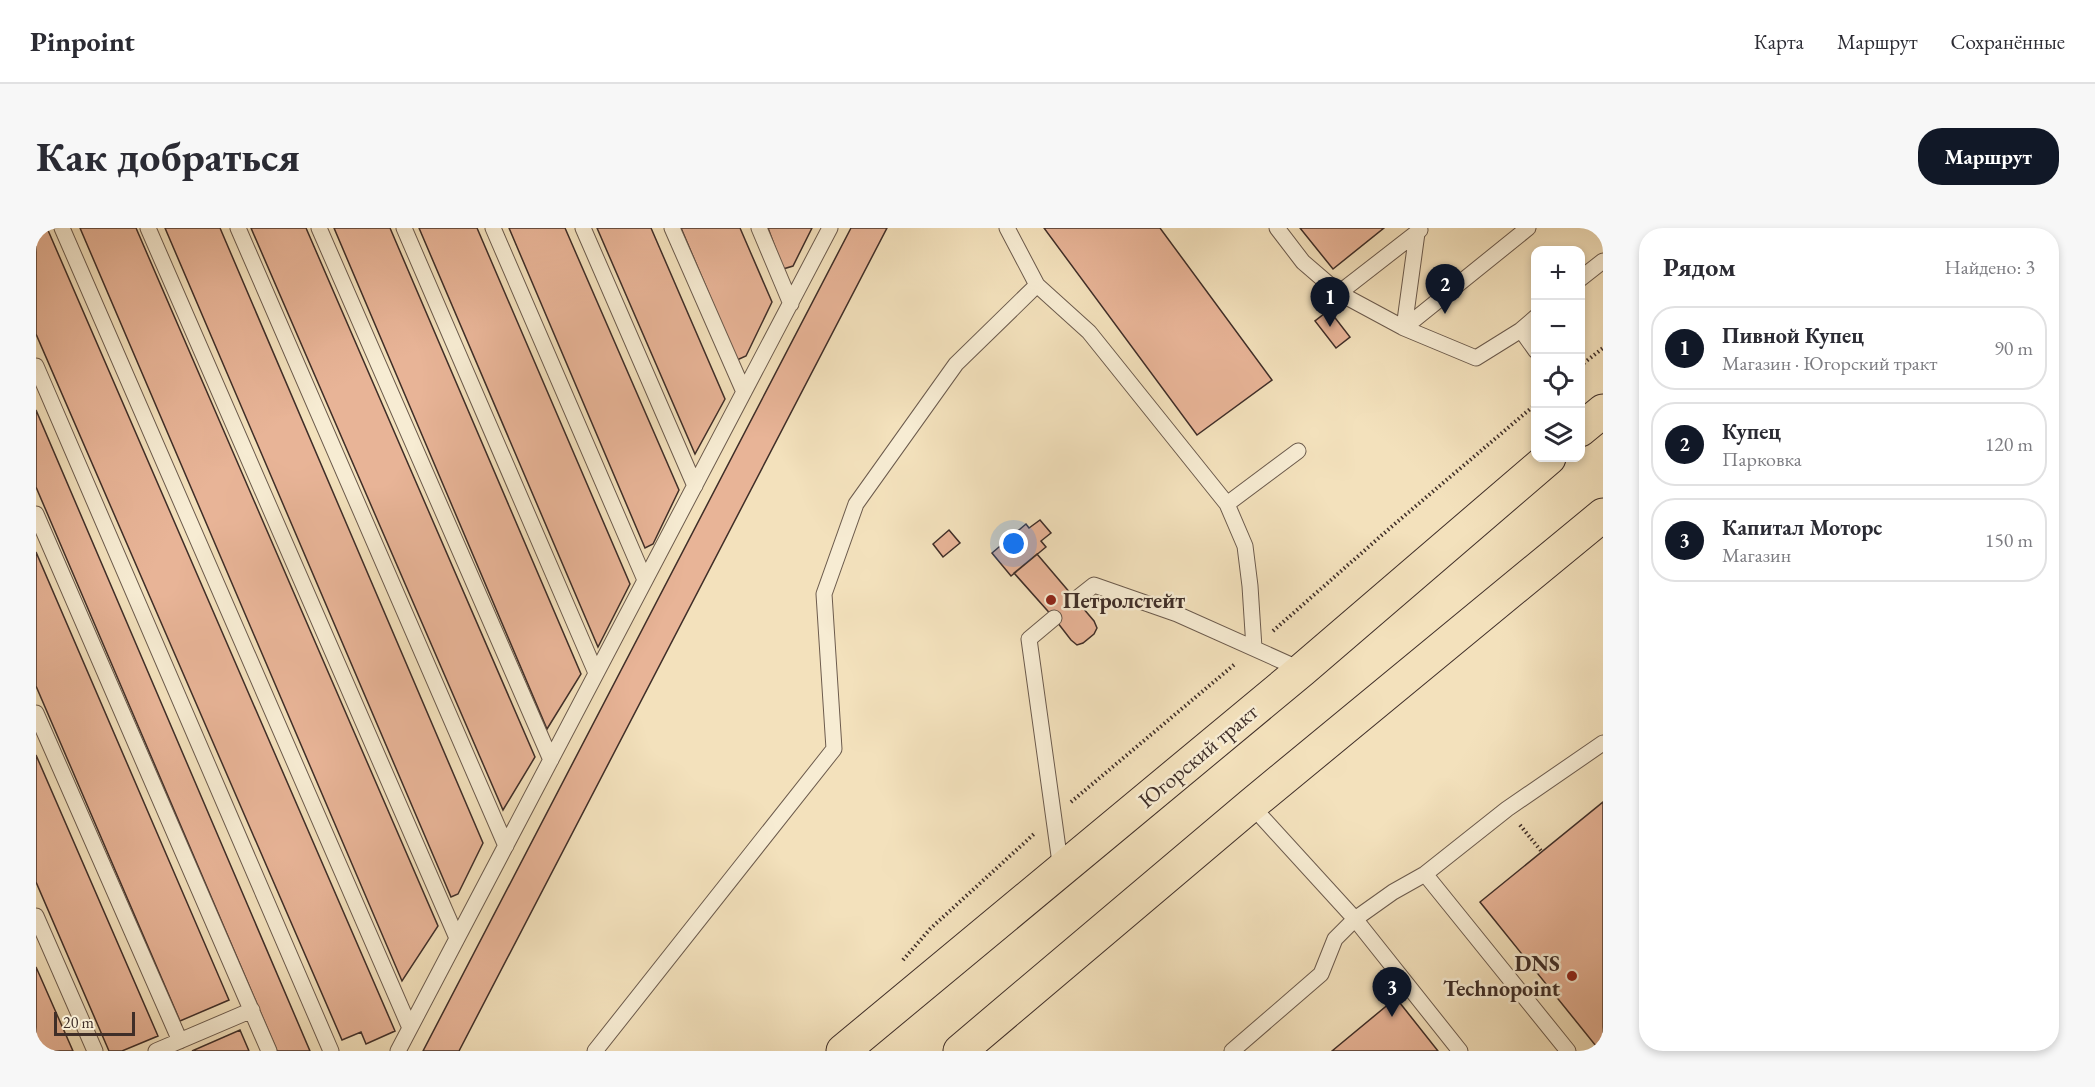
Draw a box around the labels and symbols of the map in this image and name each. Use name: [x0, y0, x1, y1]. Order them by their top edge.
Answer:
pin: 2: [1426, 264, 1464, 314]
pin: 1: [1310, 278, 1350, 327]
your location: [999, 529, 1028, 558]
place label: Петролстейт: [1063, 586, 1185, 615]
marker: Петролстейт: [1044, 593, 1058, 607]
street label: Югорский тракт: [1132, 697, 1264, 815]
place label: DNS Technopoint: [1443, 949, 1561, 1003]
pin: 3: [1372, 968, 1412, 1017]
marker: DNS Technopoint: [1565, 969, 1579, 983]
scale bar: [54, 1009, 135, 1036]

